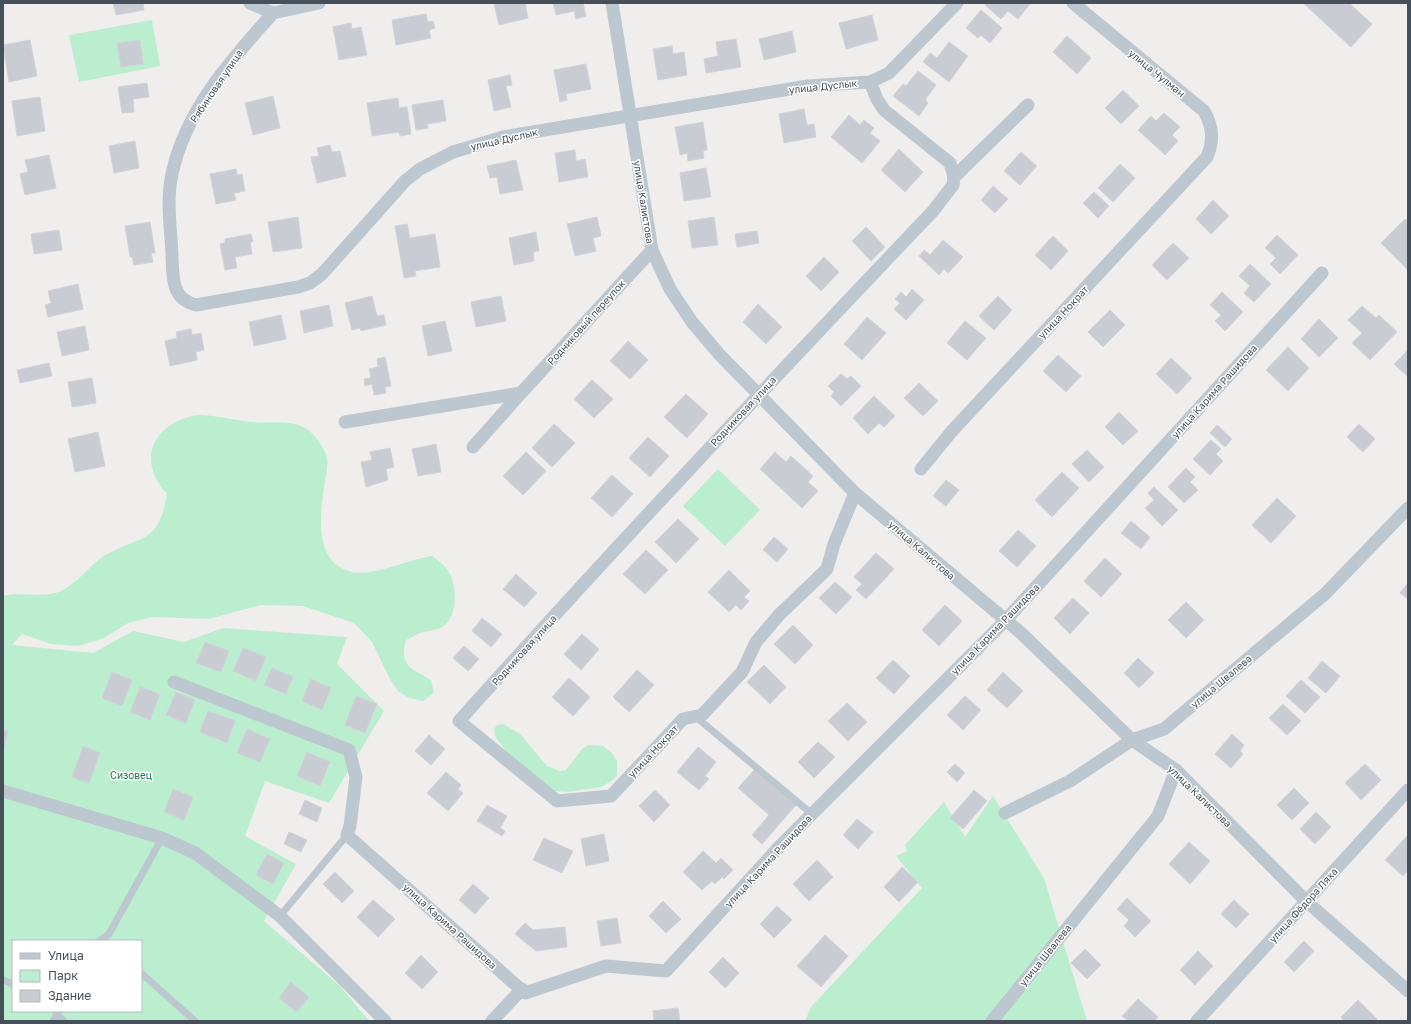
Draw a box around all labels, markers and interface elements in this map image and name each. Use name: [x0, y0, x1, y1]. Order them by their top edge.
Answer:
street label: Рябиновая улица: [187, 47, 245, 125]
street label: улица Чулман: [1127, 47, 1187, 99]
street label: улица Дуслык: [788, 76, 858, 96]
street label: улица Дуслык: [469, 125, 539, 153]
street label: улица Калистова: [632, 160, 656, 244]
street label: Родниковый переулок: [545, 277, 628, 367]
street label: улица Нократ: [1036, 283, 1091, 341]
street label: улица Карима Рашидова: [1169, 342, 1259, 440]
street label: Родниковая улица: [708, 374, 778, 448]
street label: улица Калистова: [886, 518, 958, 582]
street label: улица Карима Рашидова: [948, 581, 1042, 677]
street label: Родниковая улица: [489, 612, 559, 688]
street label: улица Швалева: [1188, 652, 1254, 710]
street label: улица Нократ: [626, 722, 681, 780]
street label: улица Калистова: [1166, 763, 1234, 829]
park label: Сизовец: [110, 769, 152, 781]
street label: улица Карима Рашидова: [722, 812, 814, 910]
street label: улица Фёдора Ляха: [1266, 865, 1340, 945]
street label: улица Карима Рашидова: [401, 881, 499, 971]
street label: улица Швалева: [1017, 922, 1073, 988]
legend: [12, 940, 142, 1012]
text: Улица: [48, 948, 84, 963]
text: Парк: [48, 968, 78, 983]
text: Здание: [48, 988, 91, 1003]

